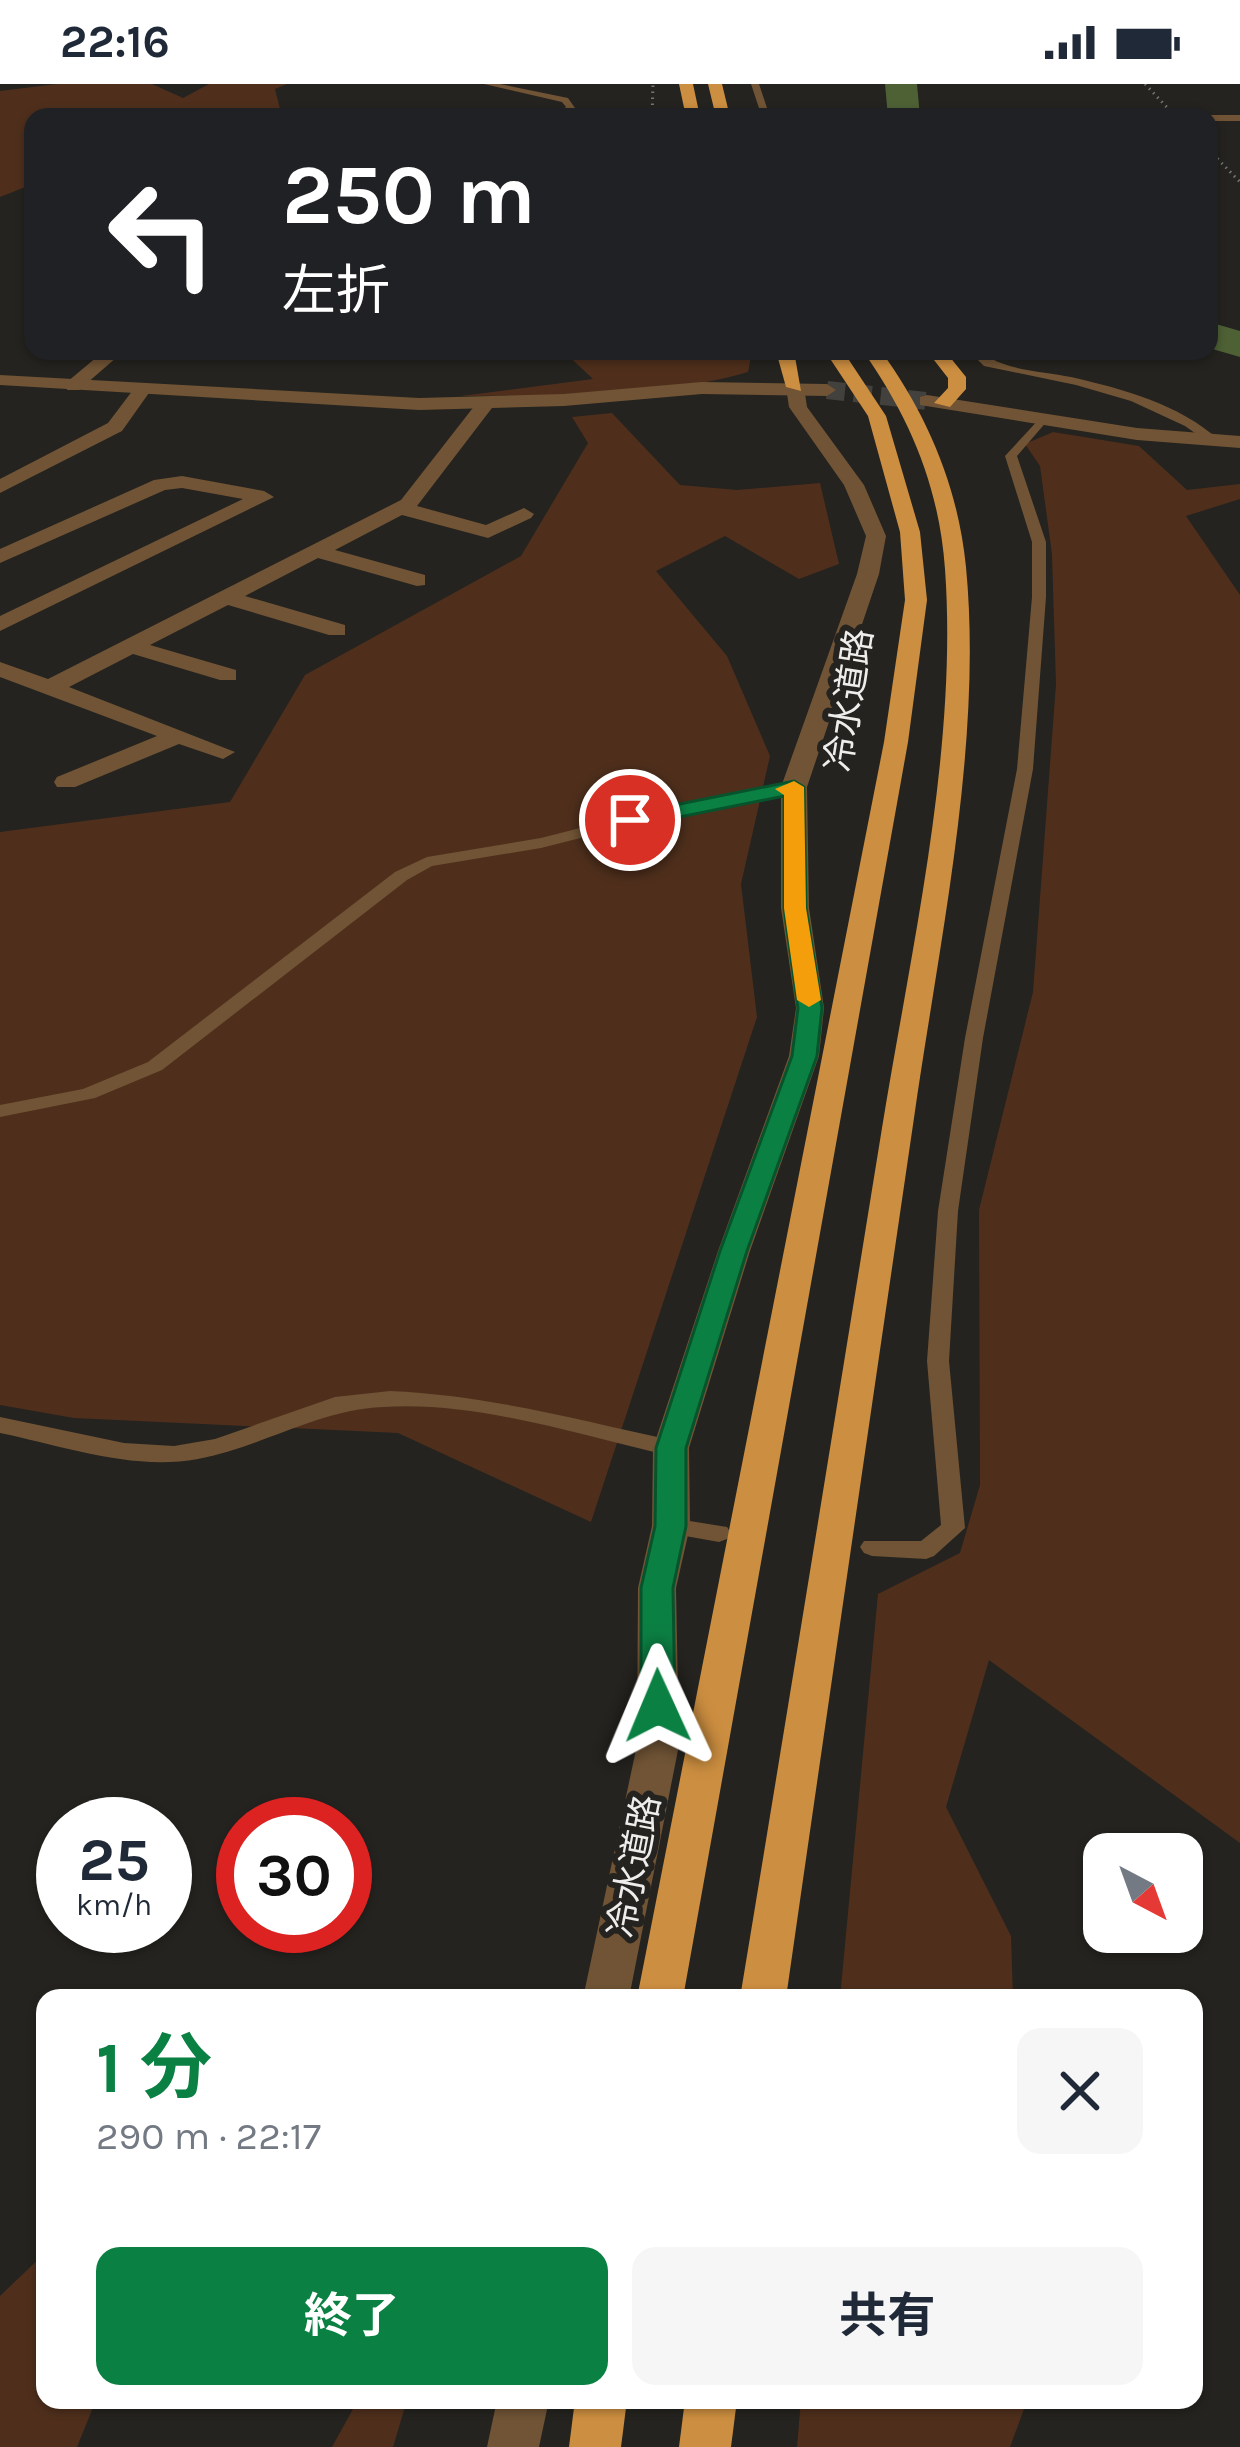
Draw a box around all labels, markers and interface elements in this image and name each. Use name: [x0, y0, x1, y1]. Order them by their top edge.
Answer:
text: 22:16: [60, 16, 170, 68]
text: 250 m: [282, 146, 536, 244]
icon: left: [84, 156, 240, 312]
text: 左折: [282, 259, 390, 323]
street label: 冷水道路: [817, 626, 881, 774]
pin: [579, 769, 681, 871]
icon: arrive: [597, 787, 663, 853]
position arrow: [595, 1643, 721, 1769]
street label: 冷水道路: [600, 1791, 668, 1941]
speed limit sign: 30: [216, 1797, 372, 1953]
text: 25: [78, 1825, 150, 1895]
north arrow: [1083, 1833, 1203, 1953]
map controls: [1083, 1833, 1203, 1953]
text: km/h: [76, 1887, 152, 1923]
text: 1 分: [96, 2026, 212, 2110]
button: close: [1017, 2028, 1143, 2154]
text: 290 m · 22:17: [96, 2113, 321, 2159]
button: 終了: [96, 2247, 608, 2385]
button: 共有: [632, 2247, 1143, 2385]

